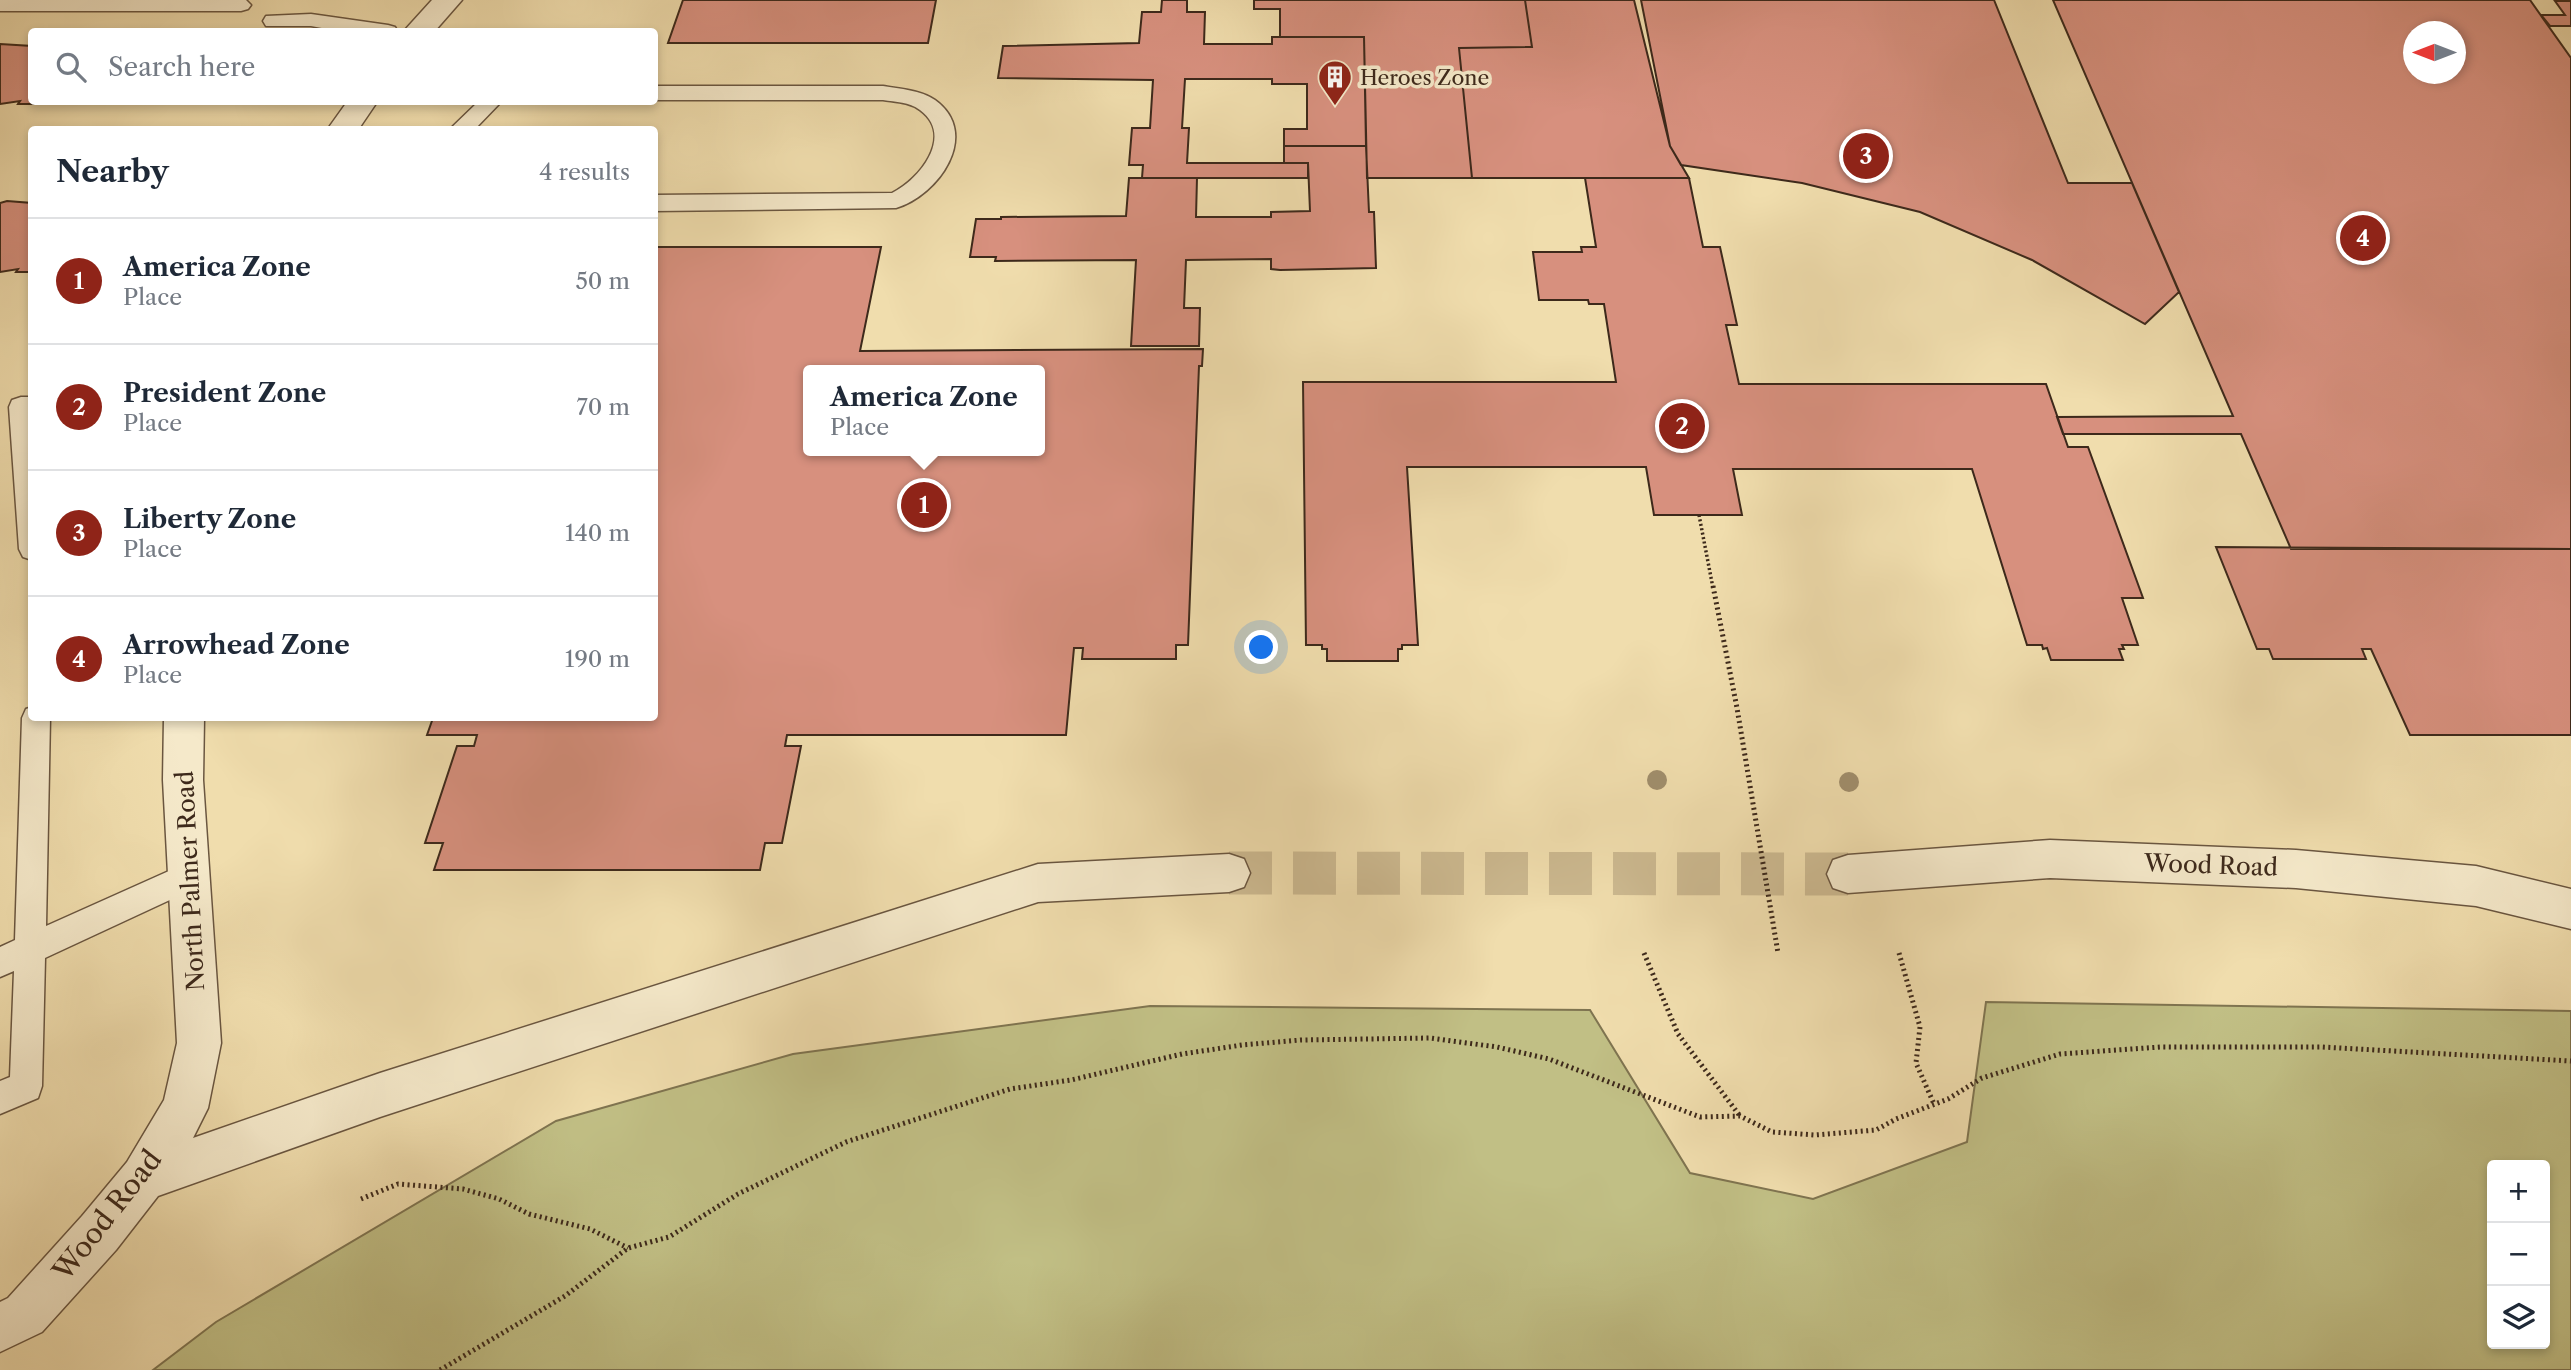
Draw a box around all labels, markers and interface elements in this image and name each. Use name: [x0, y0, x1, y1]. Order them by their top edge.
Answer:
north arrow: [2403, 21, 2466, 84]
search box: [28, 28, 658, 105]
icon: search: [52, 48, 90, 86]
text: Search here: [108, 51, 255, 83]
building icon: Heroes Zone: [1316, 58, 1354, 107]
place label: Heroes Zone: [1360, 65, 1489, 90]
pin: 3: [1843, 130, 1889, 182]
text: Nearby: [56, 153, 169, 190]
text: 4 results: [539, 158, 630, 186]
pin: 4: [2340, 212, 2386, 264]
text: America Zone: [123, 251, 311, 283]
text: 1: [74, 267, 84, 295]
text: 50 m: [575, 267, 630, 295]
text: Place: [123, 283, 182, 311]
popup: [803, 365, 1045, 456]
text: President Zone: [123, 377, 326, 409]
text: America Zone: [830, 381, 1018, 413]
text: 2: [72, 393, 86, 421]
text: 70 m: [577, 393, 630, 421]
pin: 2: [1659, 400, 1705, 452]
text: Place: [123, 409, 182, 437]
text: Place: [830, 413, 889, 441]
pin: 1: [901, 479, 947, 531]
text: Liberty Zone: [123, 503, 296, 535]
text: 3: [73, 519, 86, 547]
text: 140 m: [565, 519, 630, 547]
text: Place: [123, 535, 182, 563]
text: Arrowhead Zone: [123, 629, 350, 661]
your location: [1244, 630, 1278, 664]
text: 4: [72, 645, 86, 673]
text: 190 m: [565, 645, 630, 673]
text: Place: [123, 661, 182, 689]
street label: North Palmer Road: [170, 770, 210, 992]
street label: Wood Road: [2143, 848, 2279, 882]
street label: Wood Road: [45, 1143, 169, 1288]
map controls: [2487, 1160, 2550, 1349]
button: +: [2487, 1160, 2550, 1223]
button: −: [2487, 1223, 2550, 1286]
button: layers: [2487, 1286, 2550, 1349]

